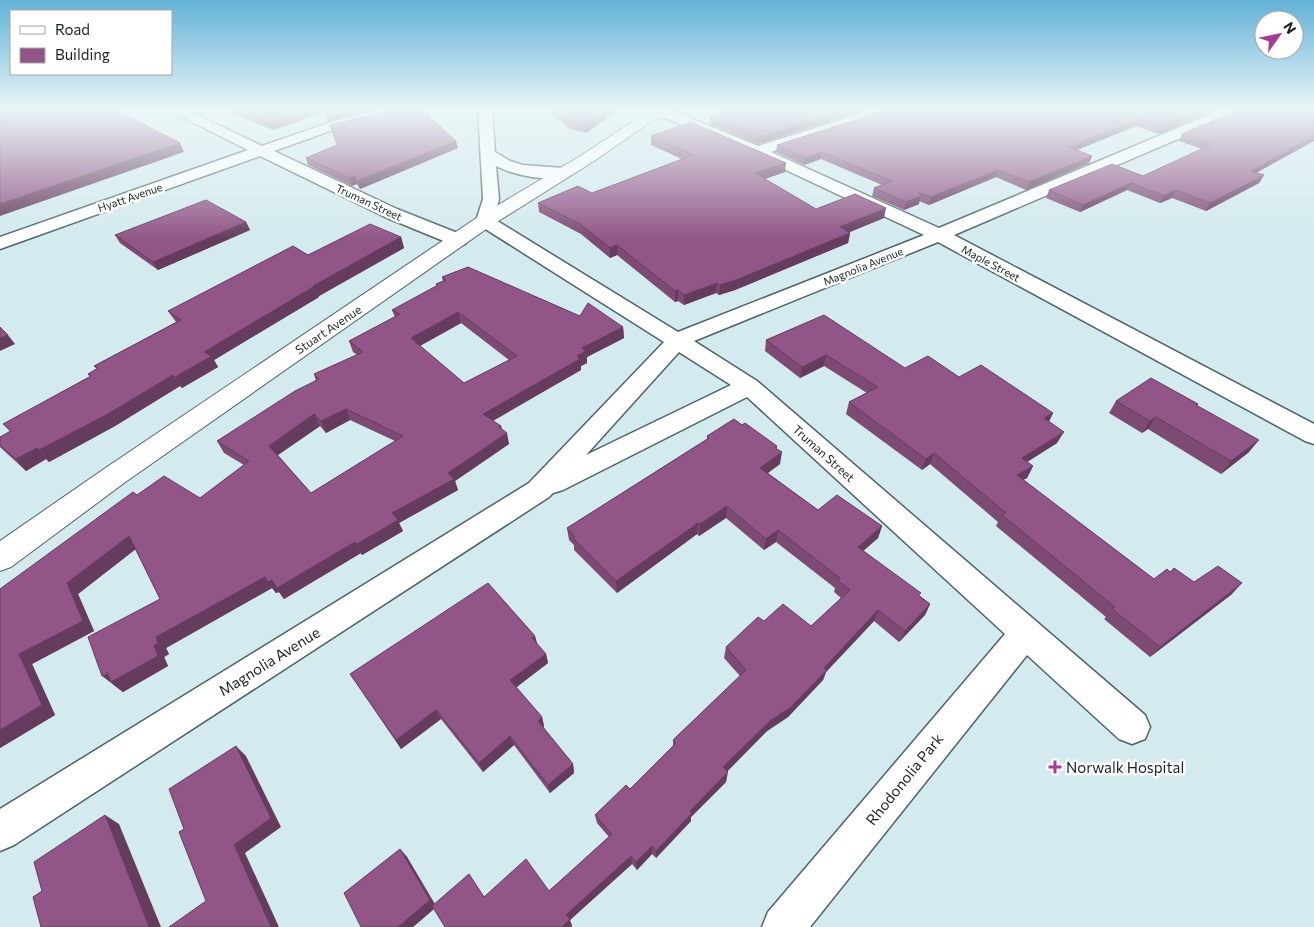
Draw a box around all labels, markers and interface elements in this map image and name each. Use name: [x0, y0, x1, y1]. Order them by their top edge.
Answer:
legend: [10, 10, 172, 75]
north arrow: [1254, 10, 1304, 60]
text: N: [1280, 19, 1300, 37]
text: Road: [55, 20, 90, 38]
text: Building: [55, 45, 110, 63]
street label: Hyatt Avenue: [96, 180, 164, 214]
street label: Truman Street: [334, 181, 405, 223]
street label: Maple Street: [959, 242, 1023, 284]
street label: Magnolia Avenue: [821, 244, 905, 288]
street label: Stuart Avenue: [292, 302, 364, 356]
street label: Truman Street: [790, 422, 858, 484]
street label: Magnolia Avenue: [215, 623, 323, 699]
street label: Rhodonolia Park: [862, 730, 946, 828]
place label: Norwalk Hospital: [1066, 758, 1184, 776]
marker: Norwalk Hospital: [1048, 760, 1062, 774]

